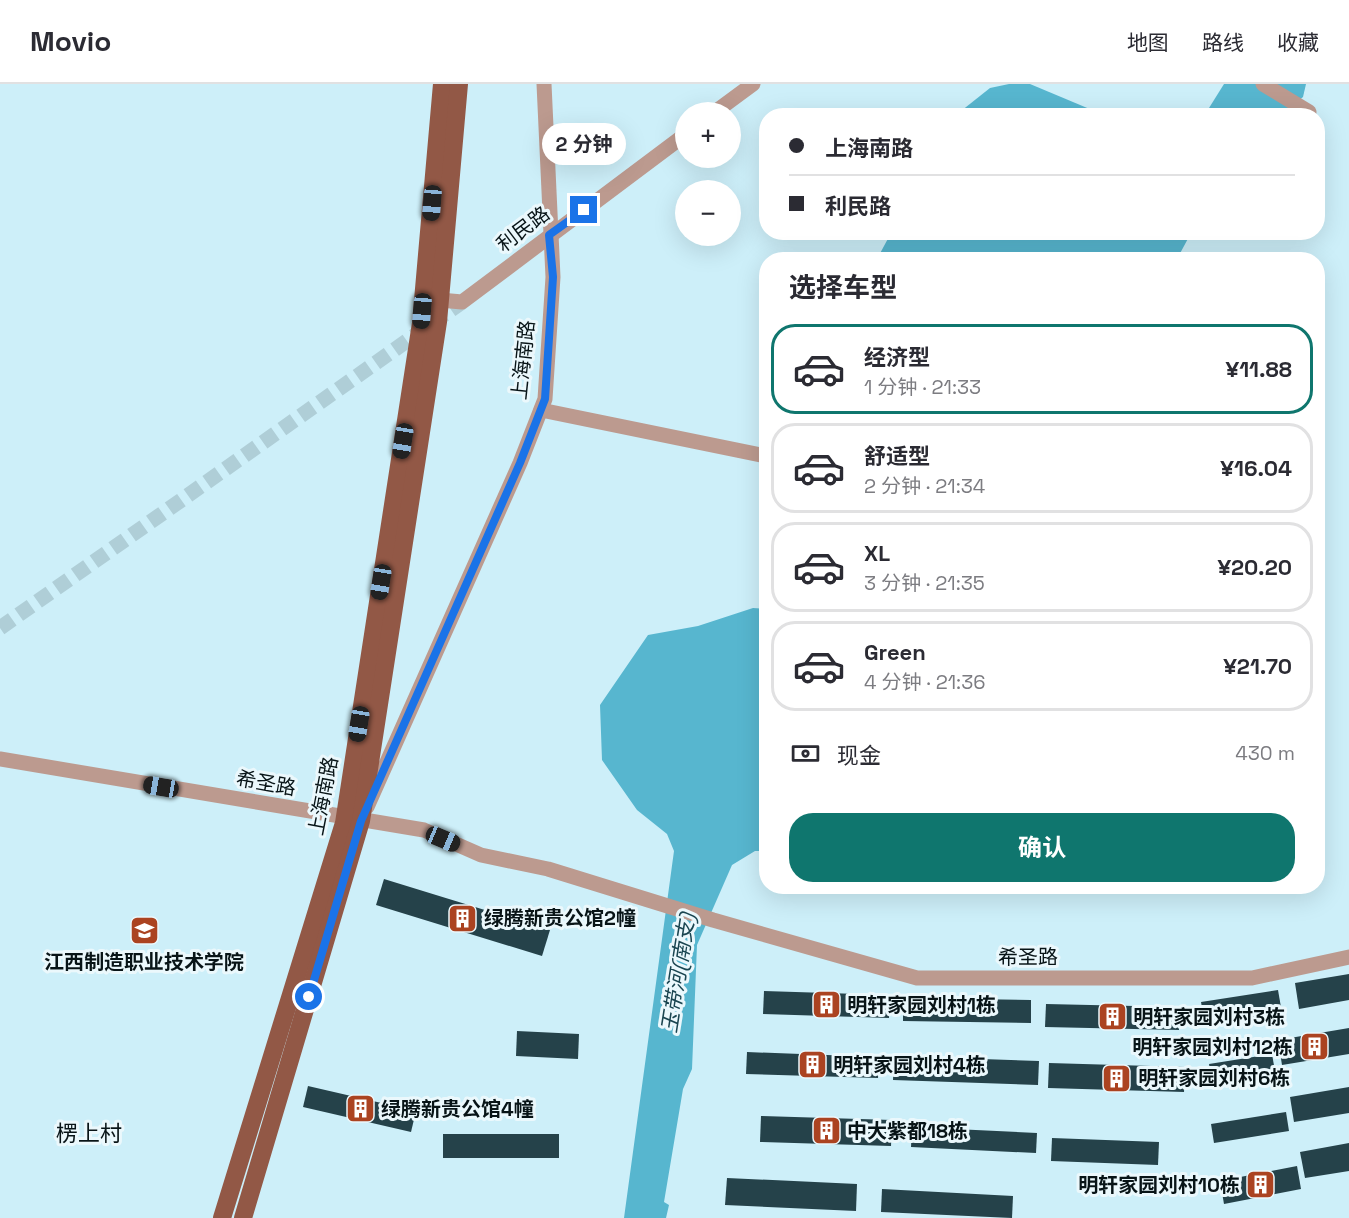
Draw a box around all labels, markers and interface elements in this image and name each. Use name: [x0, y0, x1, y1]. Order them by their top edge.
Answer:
text: Movio: [30, 23, 111, 59]
text: 地图: [1127, 29, 1169, 56]
text: 路线: [1202, 29, 1244, 56]
text: 收藏: [1277, 29, 1319, 56]
map controls: [675, 102, 741, 246]
button: +: [675, 102, 741, 168]
callout: 2 分钟: [542, 123, 626, 165]
text: 2 分钟: [556, 131, 612, 157]
text: 上海南路: [825, 134, 913, 162]
button: −: [675, 180, 741, 246]
car: [421, 184, 443, 222]
text: 利民路: [825, 192, 891, 220]
route end: [570, 196, 597, 223]
street label: 利民路: [491, 201, 555, 257]
text: 选择车型: [789, 270, 897, 305]
car: [411, 292, 433, 330]
street label: 上海南路: [506, 319, 540, 401]
icon: car: [792, 342, 846, 396]
text: 经济型: [864, 343, 930, 371]
text: ¥11.88: [1226, 355, 1292, 383]
text: 1 分钟 · 21:33: [864, 374, 981, 400]
car: [391, 422, 415, 460]
icon: car: [792, 441, 846, 495]
text: 舒适型: [864, 442, 930, 470]
text: ¥16.04: [1220, 454, 1292, 482]
text: 2 分钟 · 21:34: [864, 473, 985, 499]
text: XL: [864, 539, 890, 567]
icon: car: [792, 540, 846, 594]
text: ¥20.20: [1217, 553, 1292, 581]
car: [369, 563, 393, 601]
text: 3 分钟 · 21:35: [864, 570, 985, 596]
text: Green: [864, 638, 926, 666]
icon: car: [792, 639, 846, 693]
text: ¥21.70: [1223, 652, 1292, 680]
text: 4 分钟 · 21:36: [864, 669, 985, 695]
car: [347, 705, 371, 743]
icon: cash: [789, 737, 822, 770]
text: 430 m: [1235, 740, 1295, 766]
text: 现金: [837, 741, 881, 769]
street label: 上海南路: [303, 754, 343, 838]
street label: 希圣路: [234, 765, 298, 801]
car: [142, 775, 180, 799]
button: 确认: [789, 813, 1295, 882]
car: [423, 824, 463, 854]
building icon: 绿腾新贵公馆2幢: [447, 902, 479, 934]
place label: 绿腾新贵公馆2幢: [484, 905, 636, 931]
water label: 玉带河(南支): [655, 909, 701, 1035]
school or university icon: 江西制造职业技术学院: [128, 915, 160, 947]
street label: 希圣路: [998, 944, 1058, 970]
place label: 江西制造职业技术学院: [44, 949, 244, 975]
route start: [295, 983, 322, 1010]
building icon: 明轩家园刘村1栋: [810, 989, 842, 1021]
place label: 明轩家园刘村1栋: [847, 992, 996, 1018]
building icon: 明轩家园刘村3栋: [1096, 1001, 1128, 1033]
place label: 明轩家园刘村3栋: [1133, 1004, 1285, 1030]
building icon: 明轩家园刘村12栋: [1298, 1031, 1330, 1063]
place label: 明轩家园刘村12栋: [1132, 1034, 1293, 1060]
building icon: 明轩家园刘村4栋: [796, 1049, 828, 1081]
place label: 明轩家园刘村4栋: [833, 1052, 986, 1078]
building icon: 明轩家园刘村6栋: [1101, 1062, 1133, 1094]
place label: 明轩家园刘村6栋: [1138, 1065, 1290, 1091]
building icon: 绿腾新贵公馆4幢: [344, 1093, 376, 1125]
place label: 绿腾新贵公馆4幢: [381, 1096, 534, 1122]
building icon: 中大紫都18栋: [810, 1115, 842, 1147]
place label: 中大紫都18栋: [847, 1118, 968, 1144]
district label: 楞上村: [56, 1119, 122, 1147]
building icon: 明轩家园刘村10栋: [1245, 1169, 1277, 1201]
place label: 明轩家园刘村10栋: [1078, 1172, 1240, 1198]

